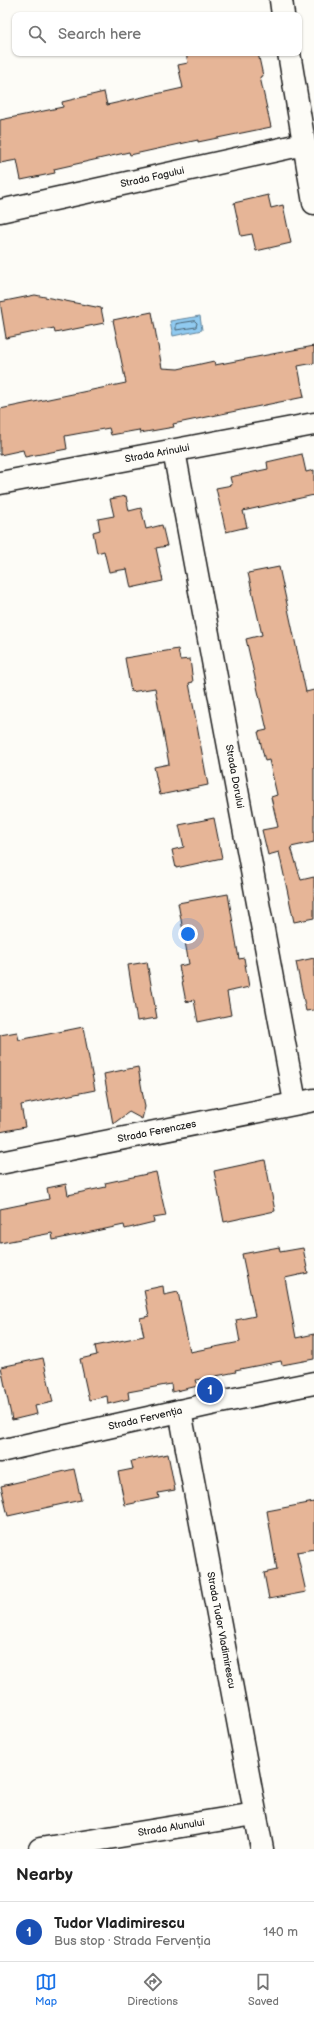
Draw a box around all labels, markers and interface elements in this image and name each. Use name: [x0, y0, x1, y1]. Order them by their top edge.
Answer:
search box: [12, 12, 302, 56]
icon: search: [26, 23, 48, 45]
text: Search here: [58, 25, 141, 44]
street label: Strada Fagului: [119, 165, 185, 190]
street label: Strada Arinului: [124, 441, 191, 465]
street label: Strada Dorului: [223, 744, 246, 809]
your location: [178, 924, 198, 944]
street label: Strada Ferenczes: [117, 1118, 197, 1145]
pin: 1: [197, 1375, 223, 1405]
street label: Strada Fervenția: [107, 1404, 184, 1433]
street label: Strada Tudor Vladimirescu: [204, 1571, 238, 1689]
street label: Strada Alunului: [137, 1816, 206, 1839]
text: Nearby: [16, 1865, 73, 1885]
text: Tudor Vladimirescu: [54, 1914, 185, 1933]
text: 1: [26, 1924, 32, 1940]
text: 140 m: [263, 1924, 298, 1940]
text: Bus stop · Strada Fervenția: [54, 1933, 211, 1949]
tab: Map: [35, 1971, 57, 2008]
tab: Directions: [127, 1971, 178, 2008]
tab: Saved: [248, 1971, 279, 2008]

